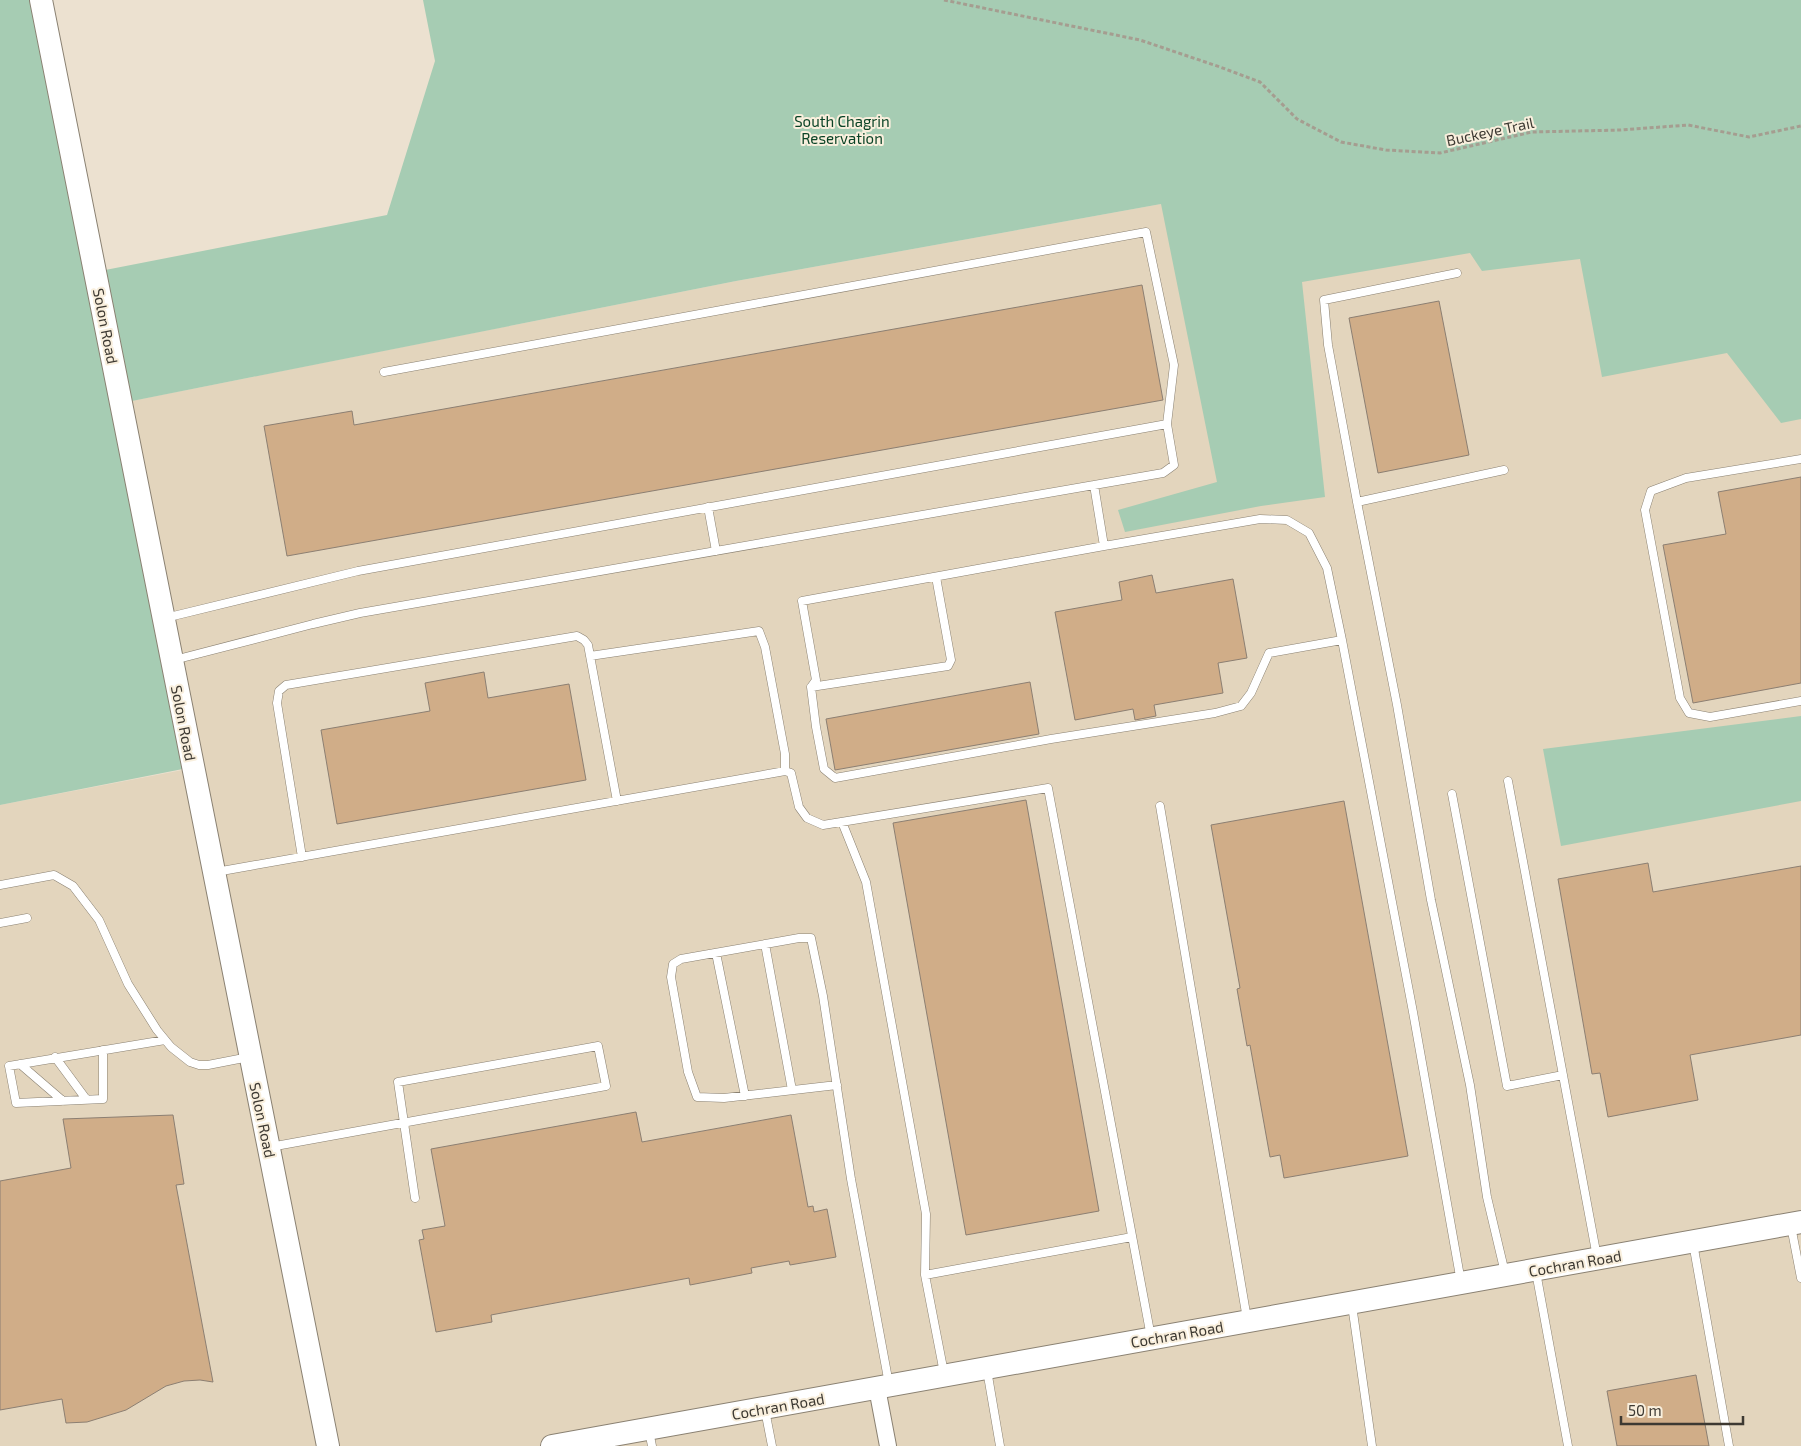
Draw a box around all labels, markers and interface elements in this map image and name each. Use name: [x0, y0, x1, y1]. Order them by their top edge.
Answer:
park label: South Chagrin Reservation: [794, 112, 890, 147]
street label: Buckeye Trail: [1444, 113, 1536, 149]
street label: Solon Road: [90, 287, 122, 365]
street label: Solon Road: [168, 684, 200, 762]
street label: Solon Road: [246, 1081, 280, 1159]
street label: Cochran Road: [1527, 1246, 1623, 1280]
street label: Cochran Road: [1129, 1317, 1225, 1351]
street label: Cochran Road: [730, 1389, 826, 1423]
scale bar: [1621, 1394, 1744, 1426]
text: 50 m: [1628, 1401, 1662, 1419]

